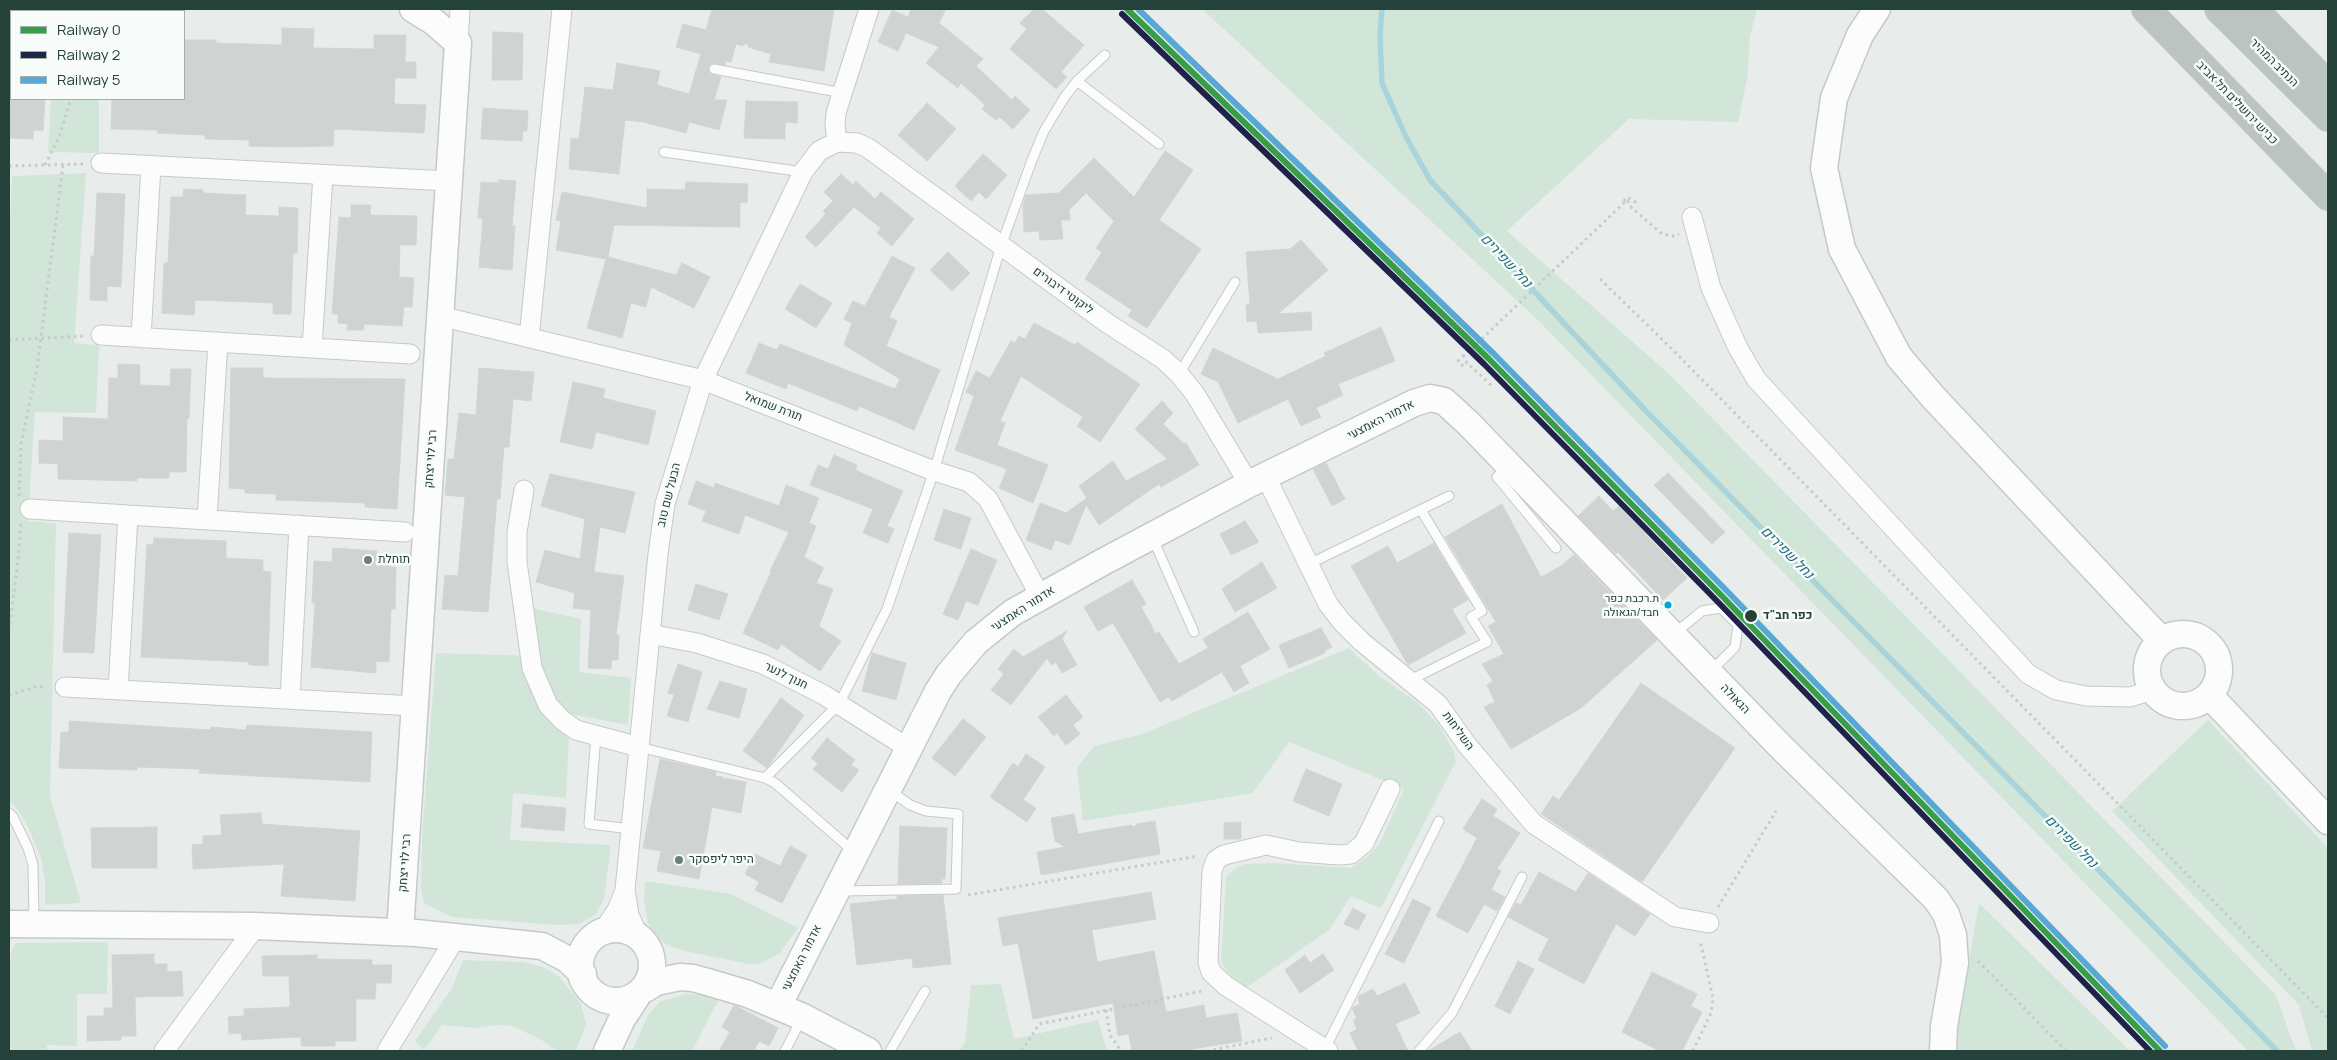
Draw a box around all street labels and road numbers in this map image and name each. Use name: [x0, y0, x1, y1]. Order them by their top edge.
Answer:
street label: הנתיב המהיר: [2247, 36, 2301, 90]
street label: כביש ירושלים תל אביב: [2193, 58, 2281, 148]
street label: ליקוטי דיבורים: [1030, 264, 1096, 318]
street label: תורת שמואל: [742, 389, 804, 425]
street label: אדמור האמצעי: [1345, 397, 1417, 443]
street label: רבי לוי יצחק: [422, 429, 440, 489]
street label: הבעל שם טוב: [654, 461, 684, 529]
street label: אדמור האמצעי: [989, 583, 1057, 635]
street label: חנוך לנער: [762, 659, 810, 693]
street label: הגאולה: [1717, 681, 1753, 717]
street label: השליחות: [1439, 709, 1477, 753]
street label: רבי לוי יצחק: [396, 833, 414, 893]
street label: אדמור האמצעי: [779, 922, 825, 994]

